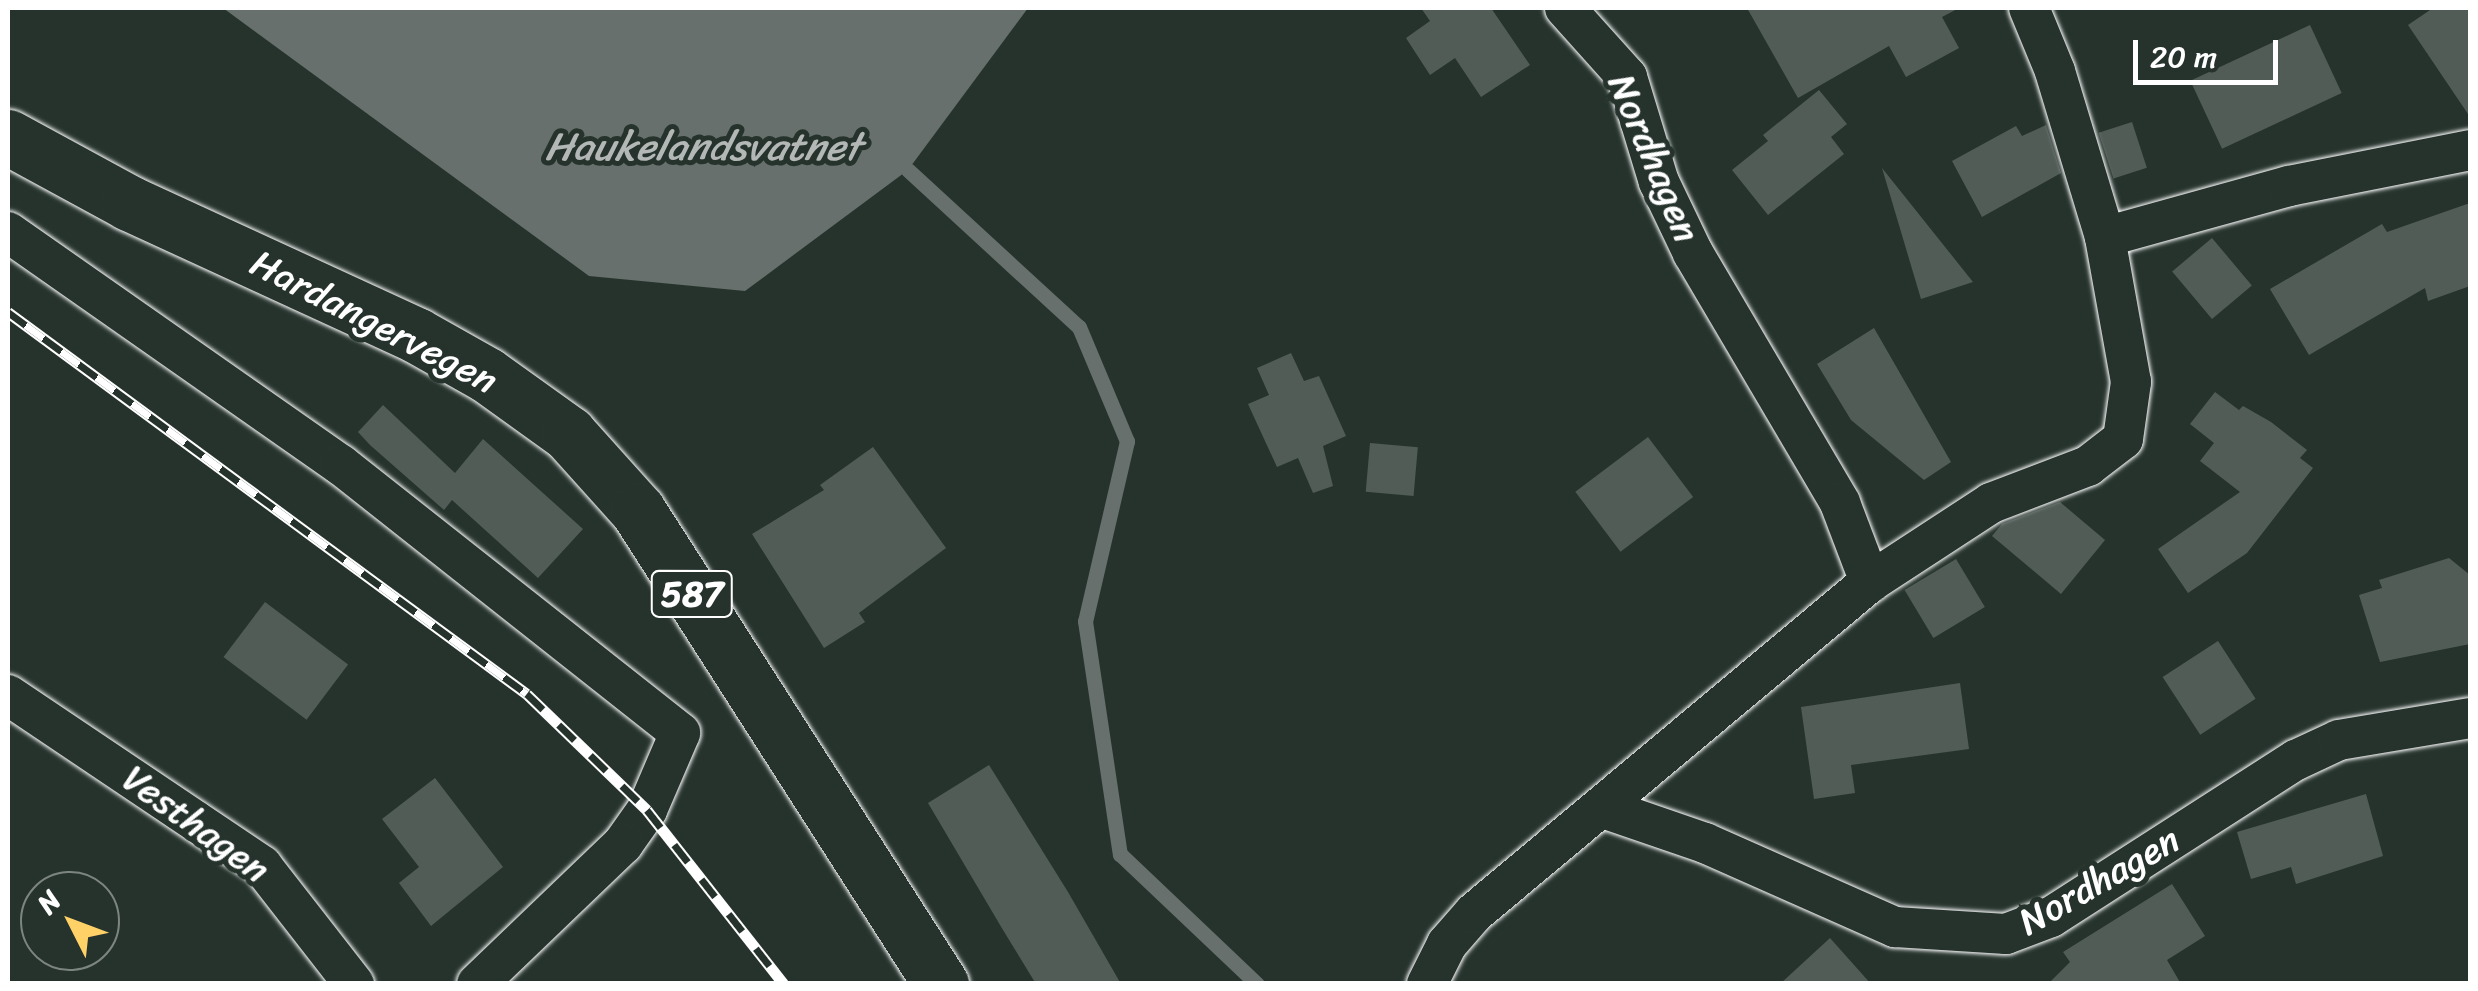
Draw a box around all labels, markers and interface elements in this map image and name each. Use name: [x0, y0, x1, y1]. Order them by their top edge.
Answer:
scale bar: [2138, 20, 2283, 82]
text: 20 m: [2150, 30, 2217, 84]
street label: Nordhagen: [1598, 67, 1710, 249]
water label: Haukelandsvatnet: [545, 123, 861, 171]
street label: Hardangervegen: [243, 240, 505, 404]
road number: 587: [650, 564, 734, 624]
street label: Vesthagen: [114, 756, 278, 892]
street label: Nordhagen: [2010, 817, 2188, 945]
north arrow: [20, 871, 120, 971]
text: N: [24, 878, 74, 926]

